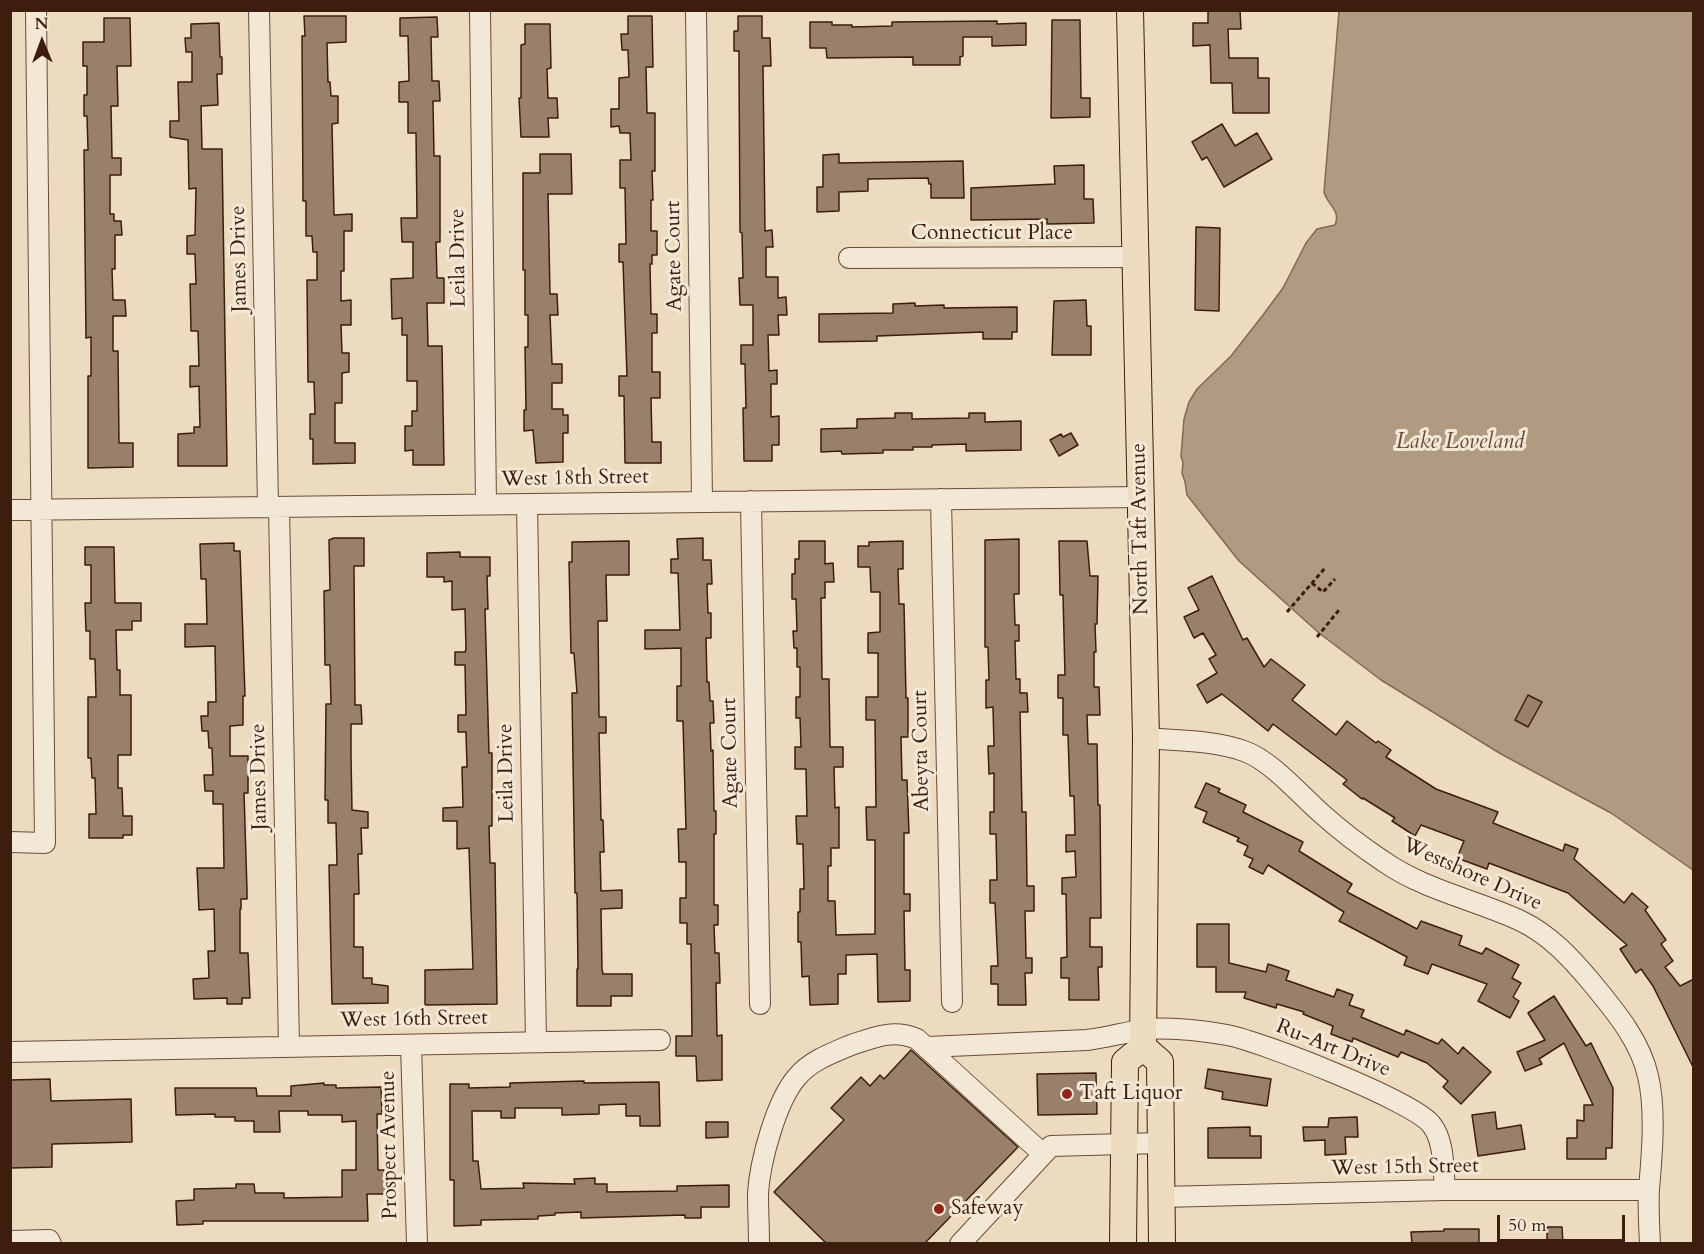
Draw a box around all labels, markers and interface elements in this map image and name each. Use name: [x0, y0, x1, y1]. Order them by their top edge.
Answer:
north arrow: [12, 12, 72, 72]
text: N: [35, 13, 49, 35]
street label: Agate Court: [661, 200, 689, 312]
street label: James Drive: [226, 205, 254, 313]
street label: Leila Drive: [446, 208, 472, 308]
street label: Connecticut Place: [911, 221, 1073, 247]
water label: Lake Loveland: [1396, 430, 1524, 456]
street label: North Taft Avenue: [1127, 443, 1155, 615]
street label: West 18th Street: [501, 465, 649, 493]
street label: Abeyta Court: [908, 690, 936, 812]
street label: Agate Court: [717, 697, 745, 809]
street label: James Drive: [246, 723, 274, 831]
street label: Leila Drive: [494, 723, 520, 823]
street label: Westshore Drive: [1398, 833, 1546, 917]
street label: West 16th Street: [340, 1006, 488, 1034]
street label: Ru-Art Drive: [1272, 1015, 1394, 1083]
street label: Prospect Avenue: [376, 1070, 404, 1220]
place label: Taft Liquor: [1079, 1081, 1183, 1107]
marker: Taft Liquor: [1060, 1087, 1074, 1101]
street label: West 15th Street: [1331, 1154, 1479, 1182]
place label: Safeway: [951, 1196, 1024, 1222]
marker: Safeway: [932, 1202, 946, 1216]
scale bar: [1500, 1203, 1628, 1241]
text: 50 m: [1508, 1213, 1547, 1238]

